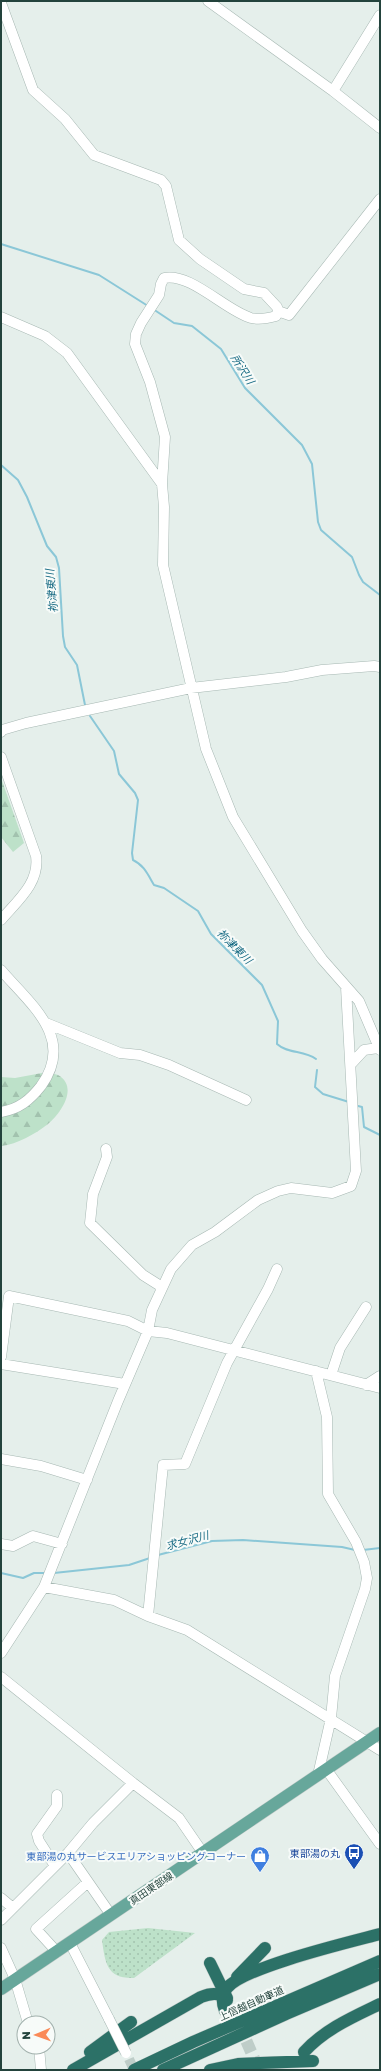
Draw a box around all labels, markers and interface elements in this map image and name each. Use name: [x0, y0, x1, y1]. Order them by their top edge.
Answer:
water label: 所沢川: [229, 352, 258, 387]
water label: 祢津東川: [43, 568, 59, 613]
water label: 祢津東川: [215, 926, 256, 967]
water label: 求女沢川: [164, 1528, 211, 1552]
bus stop icon: 東部湯の丸: [343, 1842, 365, 1870]
shop icon: 東部湯の丸サービスエリアショッピングコーナー: [249, 1845, 271, 1873]
place label: 東部湯の丸: [290, 1847, 340, 1859]
place label: 東部湯の丸サービスエリアショッピングコーナー: [26, 1850, 246, 1862]
street label: 真田東部線: [127, 1869, 175, 1907]
street label: 上信越自動車道: [217, 1983, 285, 2023]
north arrow: [16, 2015, 56, 2055]
text: N: [19, 2031, 32, 2040]

